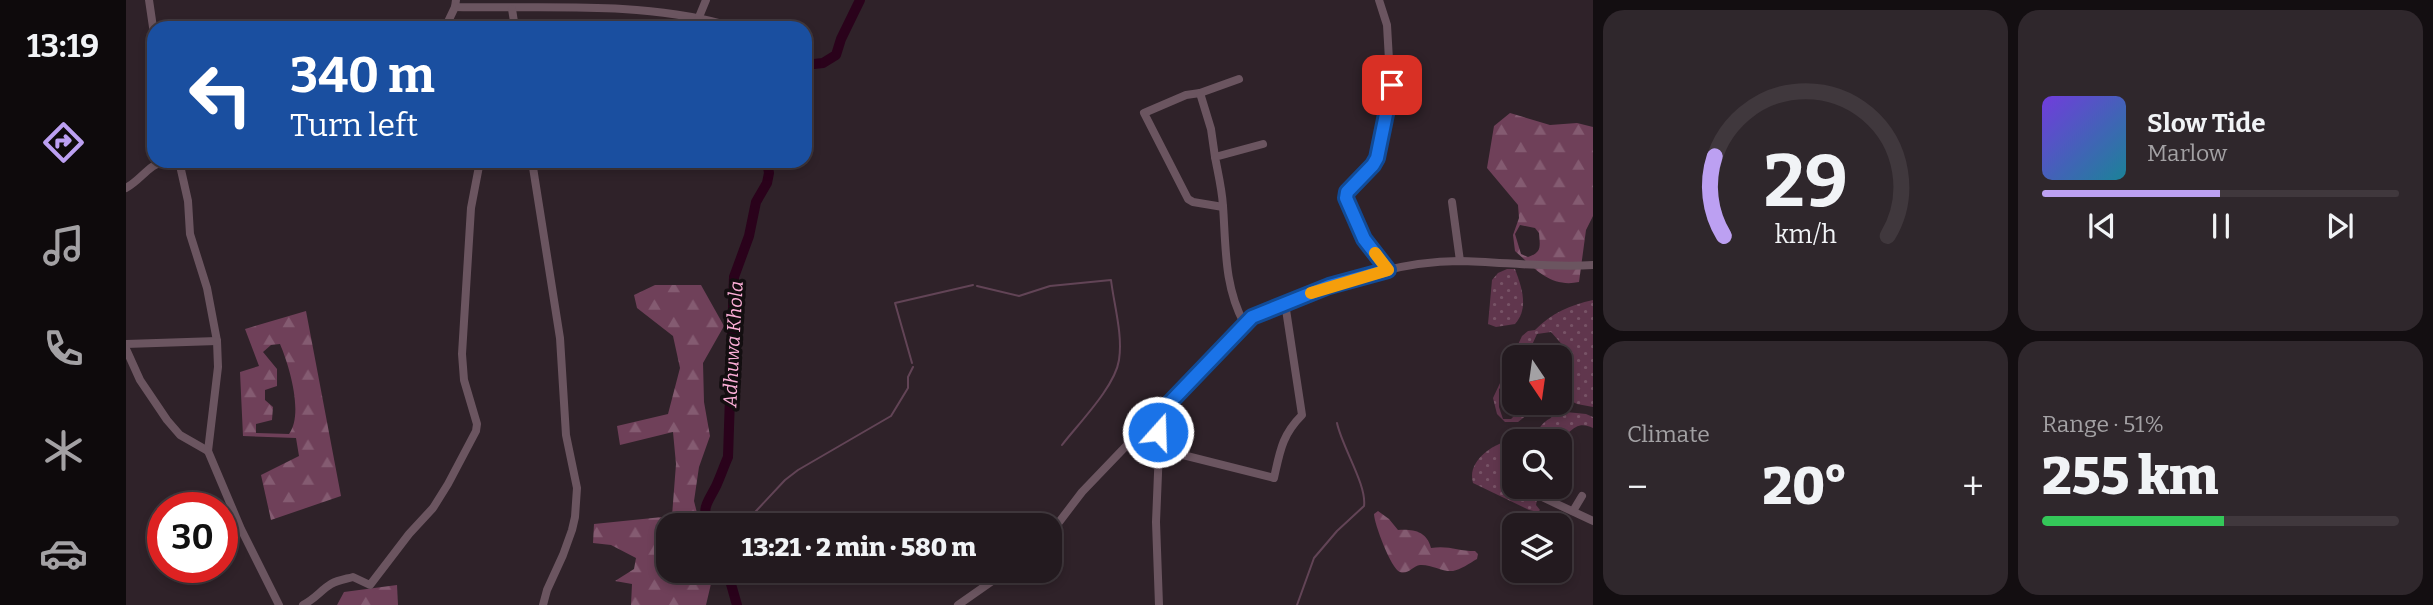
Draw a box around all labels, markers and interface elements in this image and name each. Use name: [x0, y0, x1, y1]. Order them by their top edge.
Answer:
text: 13:19: [27, 27, 99, 65]
text: 340 m: [290, 46, 435, 105]
icon: left: [175, 49, 266, 140]
pin: [1362, 55, 1422, 115]
icon: arrive: [1373, 66, 1411, 104]
text: Turn left: [290, 106, 418, 144]
text: Slow Tide: [2147, 108, 2266, 139]
icon: directions: [39, 118, 88, 167]
text: 29: [1763, 139, 1848, 226]
text: Marlow: [2147, 139, 2227, 167]
icon: previous: [2083, 207, 2121, 245]
icon: pause: [2202, 207, 2240, 245]
icon: next: [2321, 207, 2359, 245]
text: km/h: [1775, 220, 1837, 250]
icon: music: [39, 221, 88, 270]
water label: Adhuwa Khola: [718, 280, 748, 409]
icon: phone: [39, 324, 88, 373]
north arrow: [1502, 345, 1572, 415]
map controls: [1502, 345, 1572, 583]
position arrow: [1121, 395, 1195, 469]
text: Range · 51%: [2042, 410, 2164, 438]
text: Climate: [1627, 420, 1710, 448]
icon: climate: [39, 426, 88, 475]
button: search: [1502, 429, 1572, 499]
text: 255 km: [2042, 445, 2219, 508]
text: 20°: [1763, 455, 1848, 518]
text: −: [1627, 464, 1648, 510]
text: +: [1962, 464, 1984, 510]
speed limit sign: 30: [147, 492, 238, 583]
button: layers: [1502, 513, 1572, 583]
icon: car: [39, 529, 88, 578]
text: 13:21 · 2 min · 580 m: [742, 532, 976, 563]

